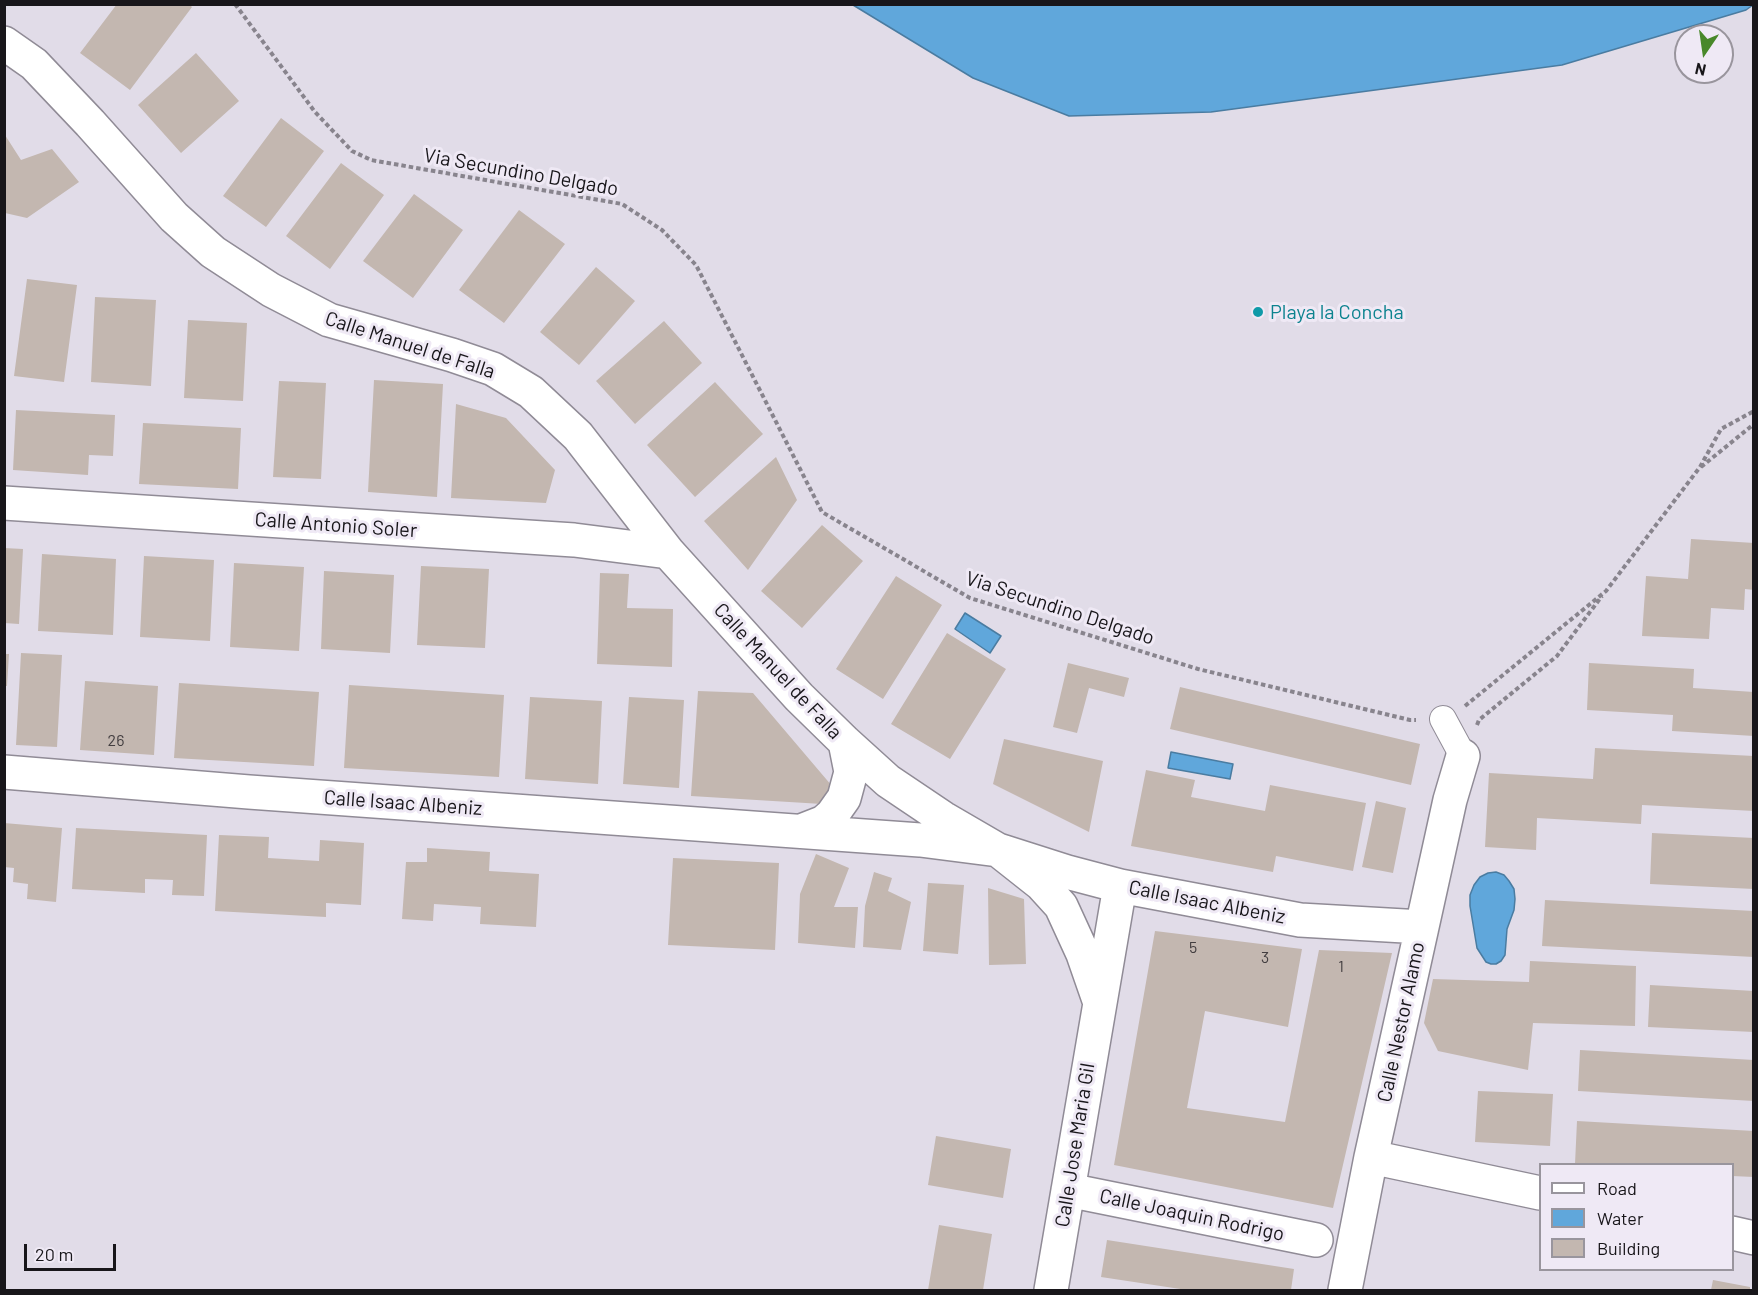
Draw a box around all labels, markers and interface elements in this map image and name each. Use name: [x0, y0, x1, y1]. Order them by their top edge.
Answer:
north arrow: [1674, 24, 1734, 84]
text: N: [1693, 60, 1708, 81]
street label: Via Secundino Delgado: [422, 143, 620, 201]
place label: Playa la Concha: [1270, 300, 1404, 324]
marker: Playa la Concha: [1251, 305, 1265, 319]
street label: Calle Manuel de Falla: [322, 306, 498, 384]
street label: Calle Antonio Soler: [254, 507, 418, 543]
street label: Via Secundino Delgado: [963, 566, 1157, 650]
street label: Calle Manuel de Falla: [709, 598, 847, 744]
house number: 26: [108, 731, 124, 751]
street label: Calle Isaac Albeniz: [323, 785, 483, 821]
street label: Calle Isaac Albeniz: [1127, 875, 1287, 929]
house number: 5: [1189, 938, 1197, 958]
street label: Calle Nestor Alamo: [1372, 940, 1430, 1104]
house number: 3: [1261, 948, 1269, 968]
house number: 1: [1338, 957, 1344, 977]
street label: Calle Jose Maria Gil: [1050, 1061, 1100, 1229]
legend: [1539, 1163, 1734, 1271]
text: Road: [1597, 1177, 1637, 1199]
street label: Calle Joaquin Rodrigo: [1097, 1184, 1287, 1246]
text: Water: [1597, 1207, 1644, 1229]
scale bar: [27, 1232, 118, 1270]
text: Building: [1597, 1237, 1660, 1259]
text: 20 m: [35, 1243, 73, 1265]

